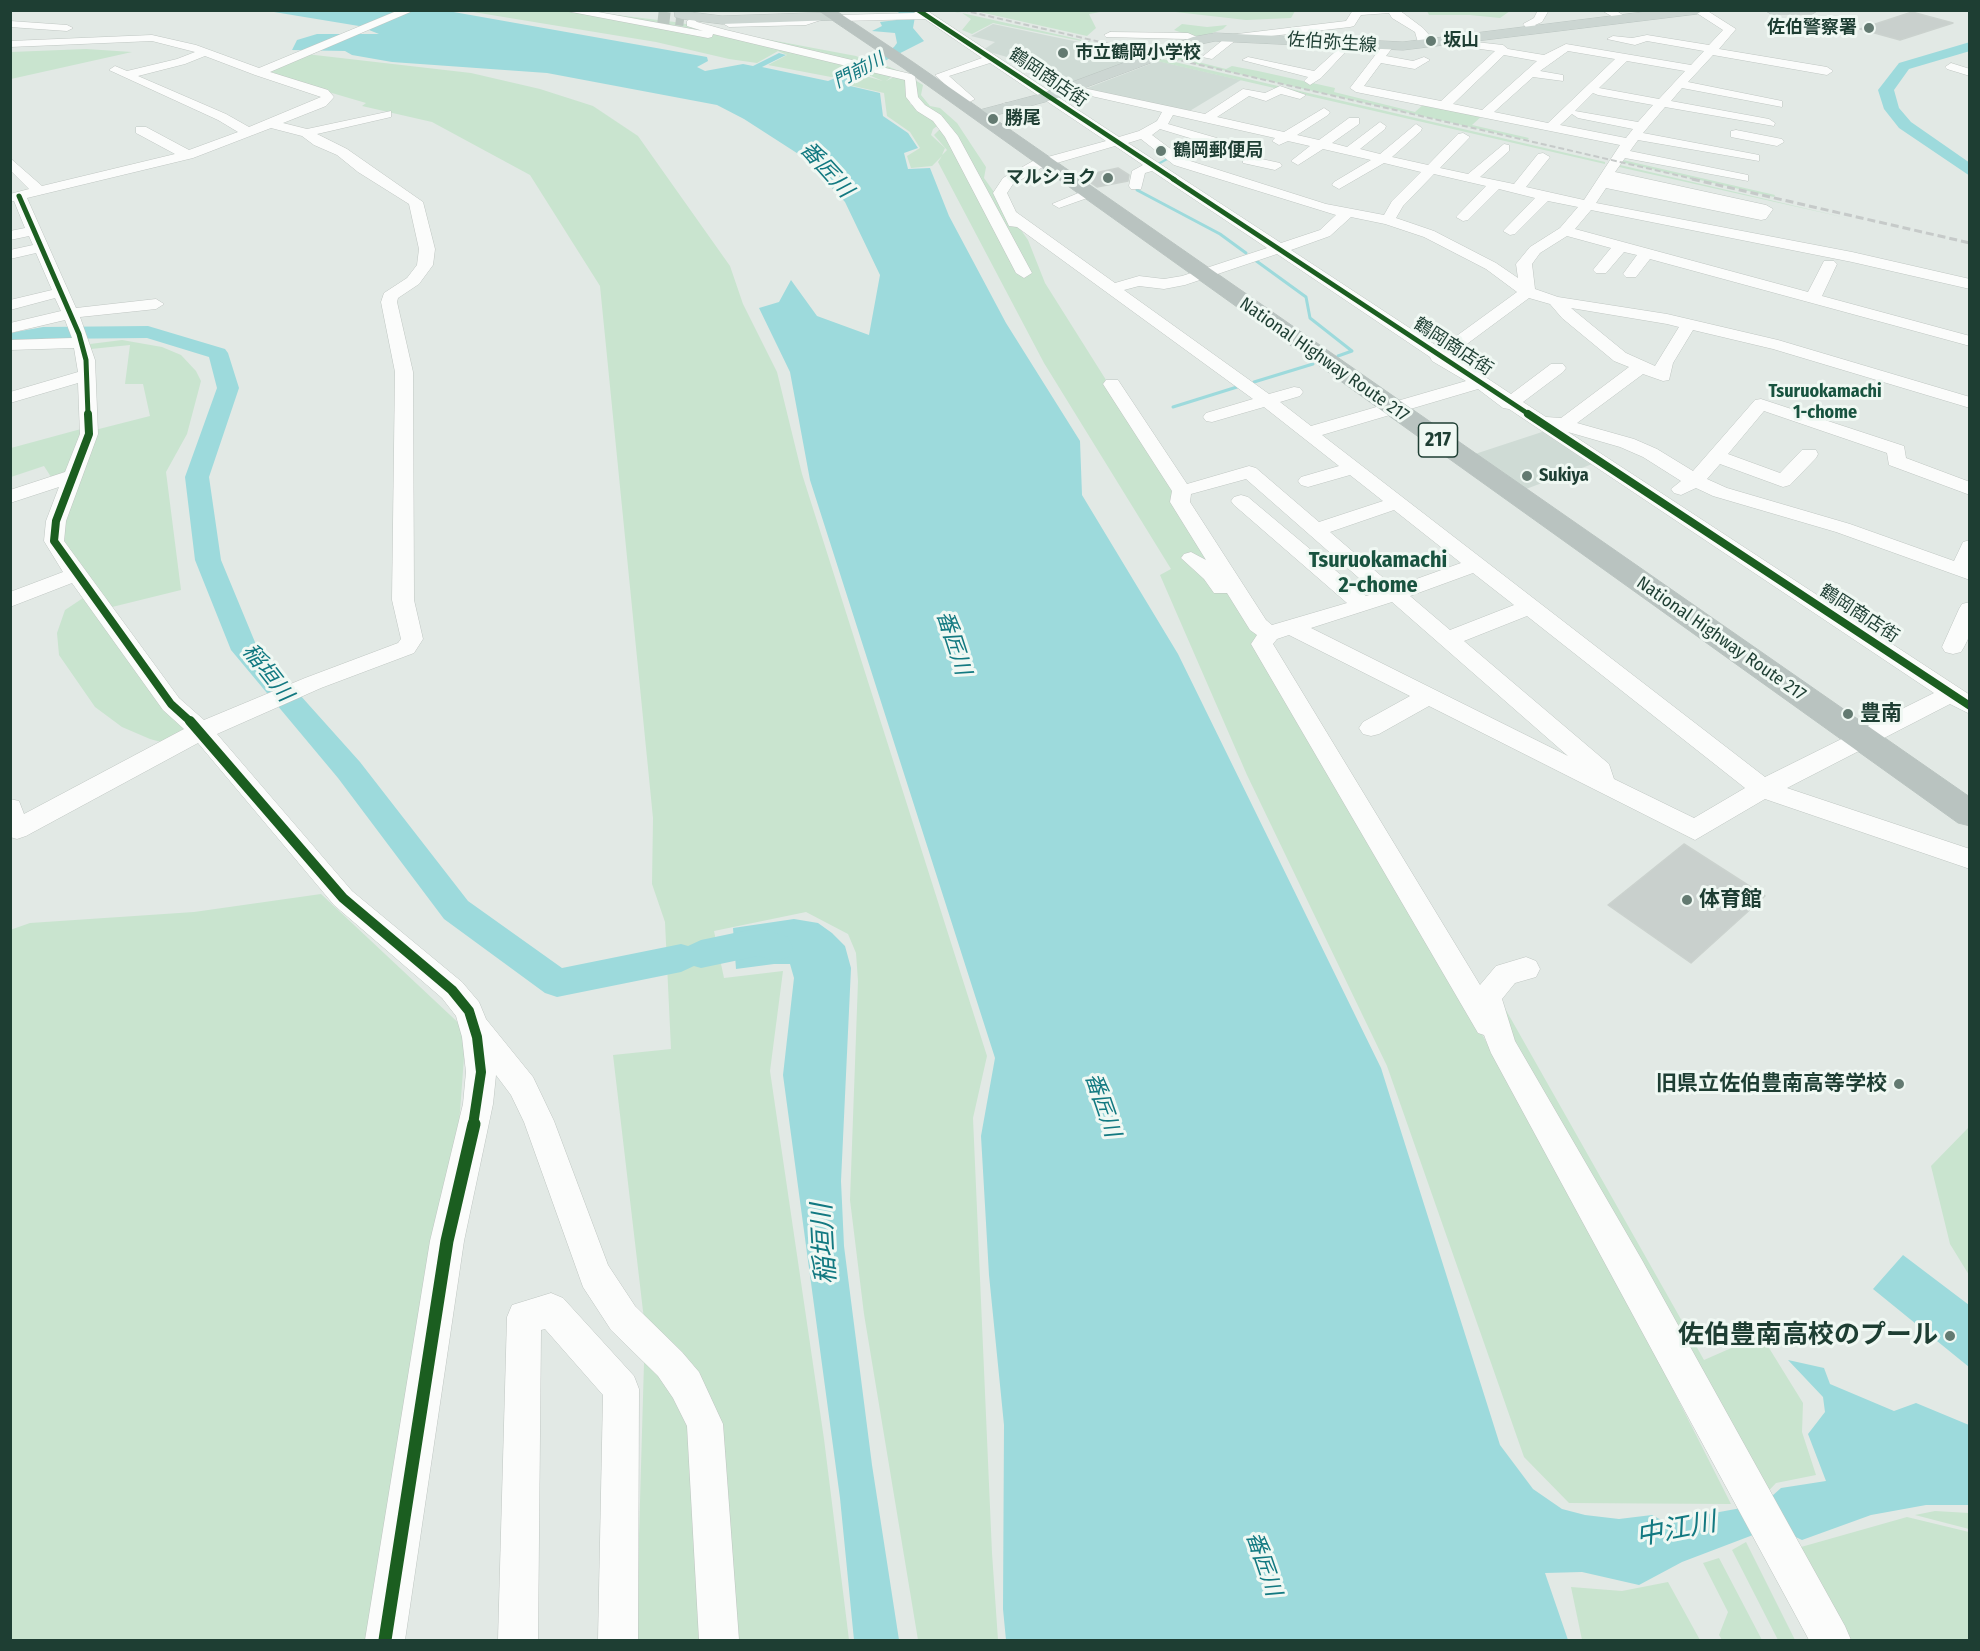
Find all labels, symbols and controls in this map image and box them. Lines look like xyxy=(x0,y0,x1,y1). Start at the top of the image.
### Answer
place label: 佐伯警察署 xyxy=(1767,17,1857,39)
marker: 佐伯警察署 xyxy=(1862,21,1876,35)
street label: 佐伯弥生線 xyxy=(1286,29,1378,57)
place label: 坂山 xyxy=(1443,30,1479,52)
marker: 坂山 xyxy=(1424,34,1438,48)
place label: 市立鶴岡小学校 xyxy=(1075,42,1201,64)
street label: 鶴岡商店街 xyxy=(1005,44,1091,112)
marker: 市立鶴岡小学校 xyxy=(1056,46,1070,60)
water label: 門前川 xyxy=(830,49,888,93)
place label: 勝尾 xyxy=(1005,108,1041,130)
marker: 勝尾 xyxy=(986,112,1000,126)
water label: 番匠川 xyxy=(794,137,858,203)
place label: 鶴岡郵便局 xyxy=(1173,140,1263,162)
marker: 鶴岡郵便局 xyxy=(1154,144,1168,158)
place label: マルショク xyxy=(1006,167,1096,189)
marker: マルショク xyxy=(1101,171,1115,185)
street label: National Highway Route 217 xyxy=(1235,293,1413,427)
street label: 鶴岡商店街 xyxy=(1409,313,1497,381)
district label: Tsuruokamachi 1-chome xyxy=(1768,381,1882,424)
road number: 217 xyxy=(1418,423,1458,457)
place label: Sukiya xyxy=(1539,465,1589,487)
marker: Sukiya xyxy=(1520,469,1534,483)
district label: Tsuruokamachi 2-chome xyxy=(1309,548,1447,600)
street label: National Highway Route 217 xyxy=(1632,572,1810,706)
street label: 鶴岡商店街 xyxy=(1815,580,1903,648)
water label: 番匠川 xyxy=(930,608,976,678)
water label: 稲垣川 xyxy=(236,639,298,707)
place label: 豊南 xyxy=(1860,701,1902,727)
marker: 豊南 xyxy=(1841,707,1855,721)
place label: 体育館 xyxy=(1699,887,1762,913)
marker: 体育館 xyxy=(1680,893,1694,907)
water label: 番匠川 xyxy=(1079,1070,1125,1140)
place label: 旧県立佐伯豊南高等学校 xyxy=(1656,1071,1887,1097)
marker: 旧県立佐伯豊南高等学校 xyxy=(1892,1077,1906,1091)
water label: 稲垣川 xyxy=(807,1203,843,1285)
place label: 佐伯豊南高校のプール xyxy=(1678,1320,1938,1352)
marker: 佐伯豊南高校のプール xyxy=(1943,1329,1957,1343)
water label: 中江川 xyxy=(1633,1506,1719,1554)
water label: 番匠川 xyxy=(1240,1529,1286,1599)

